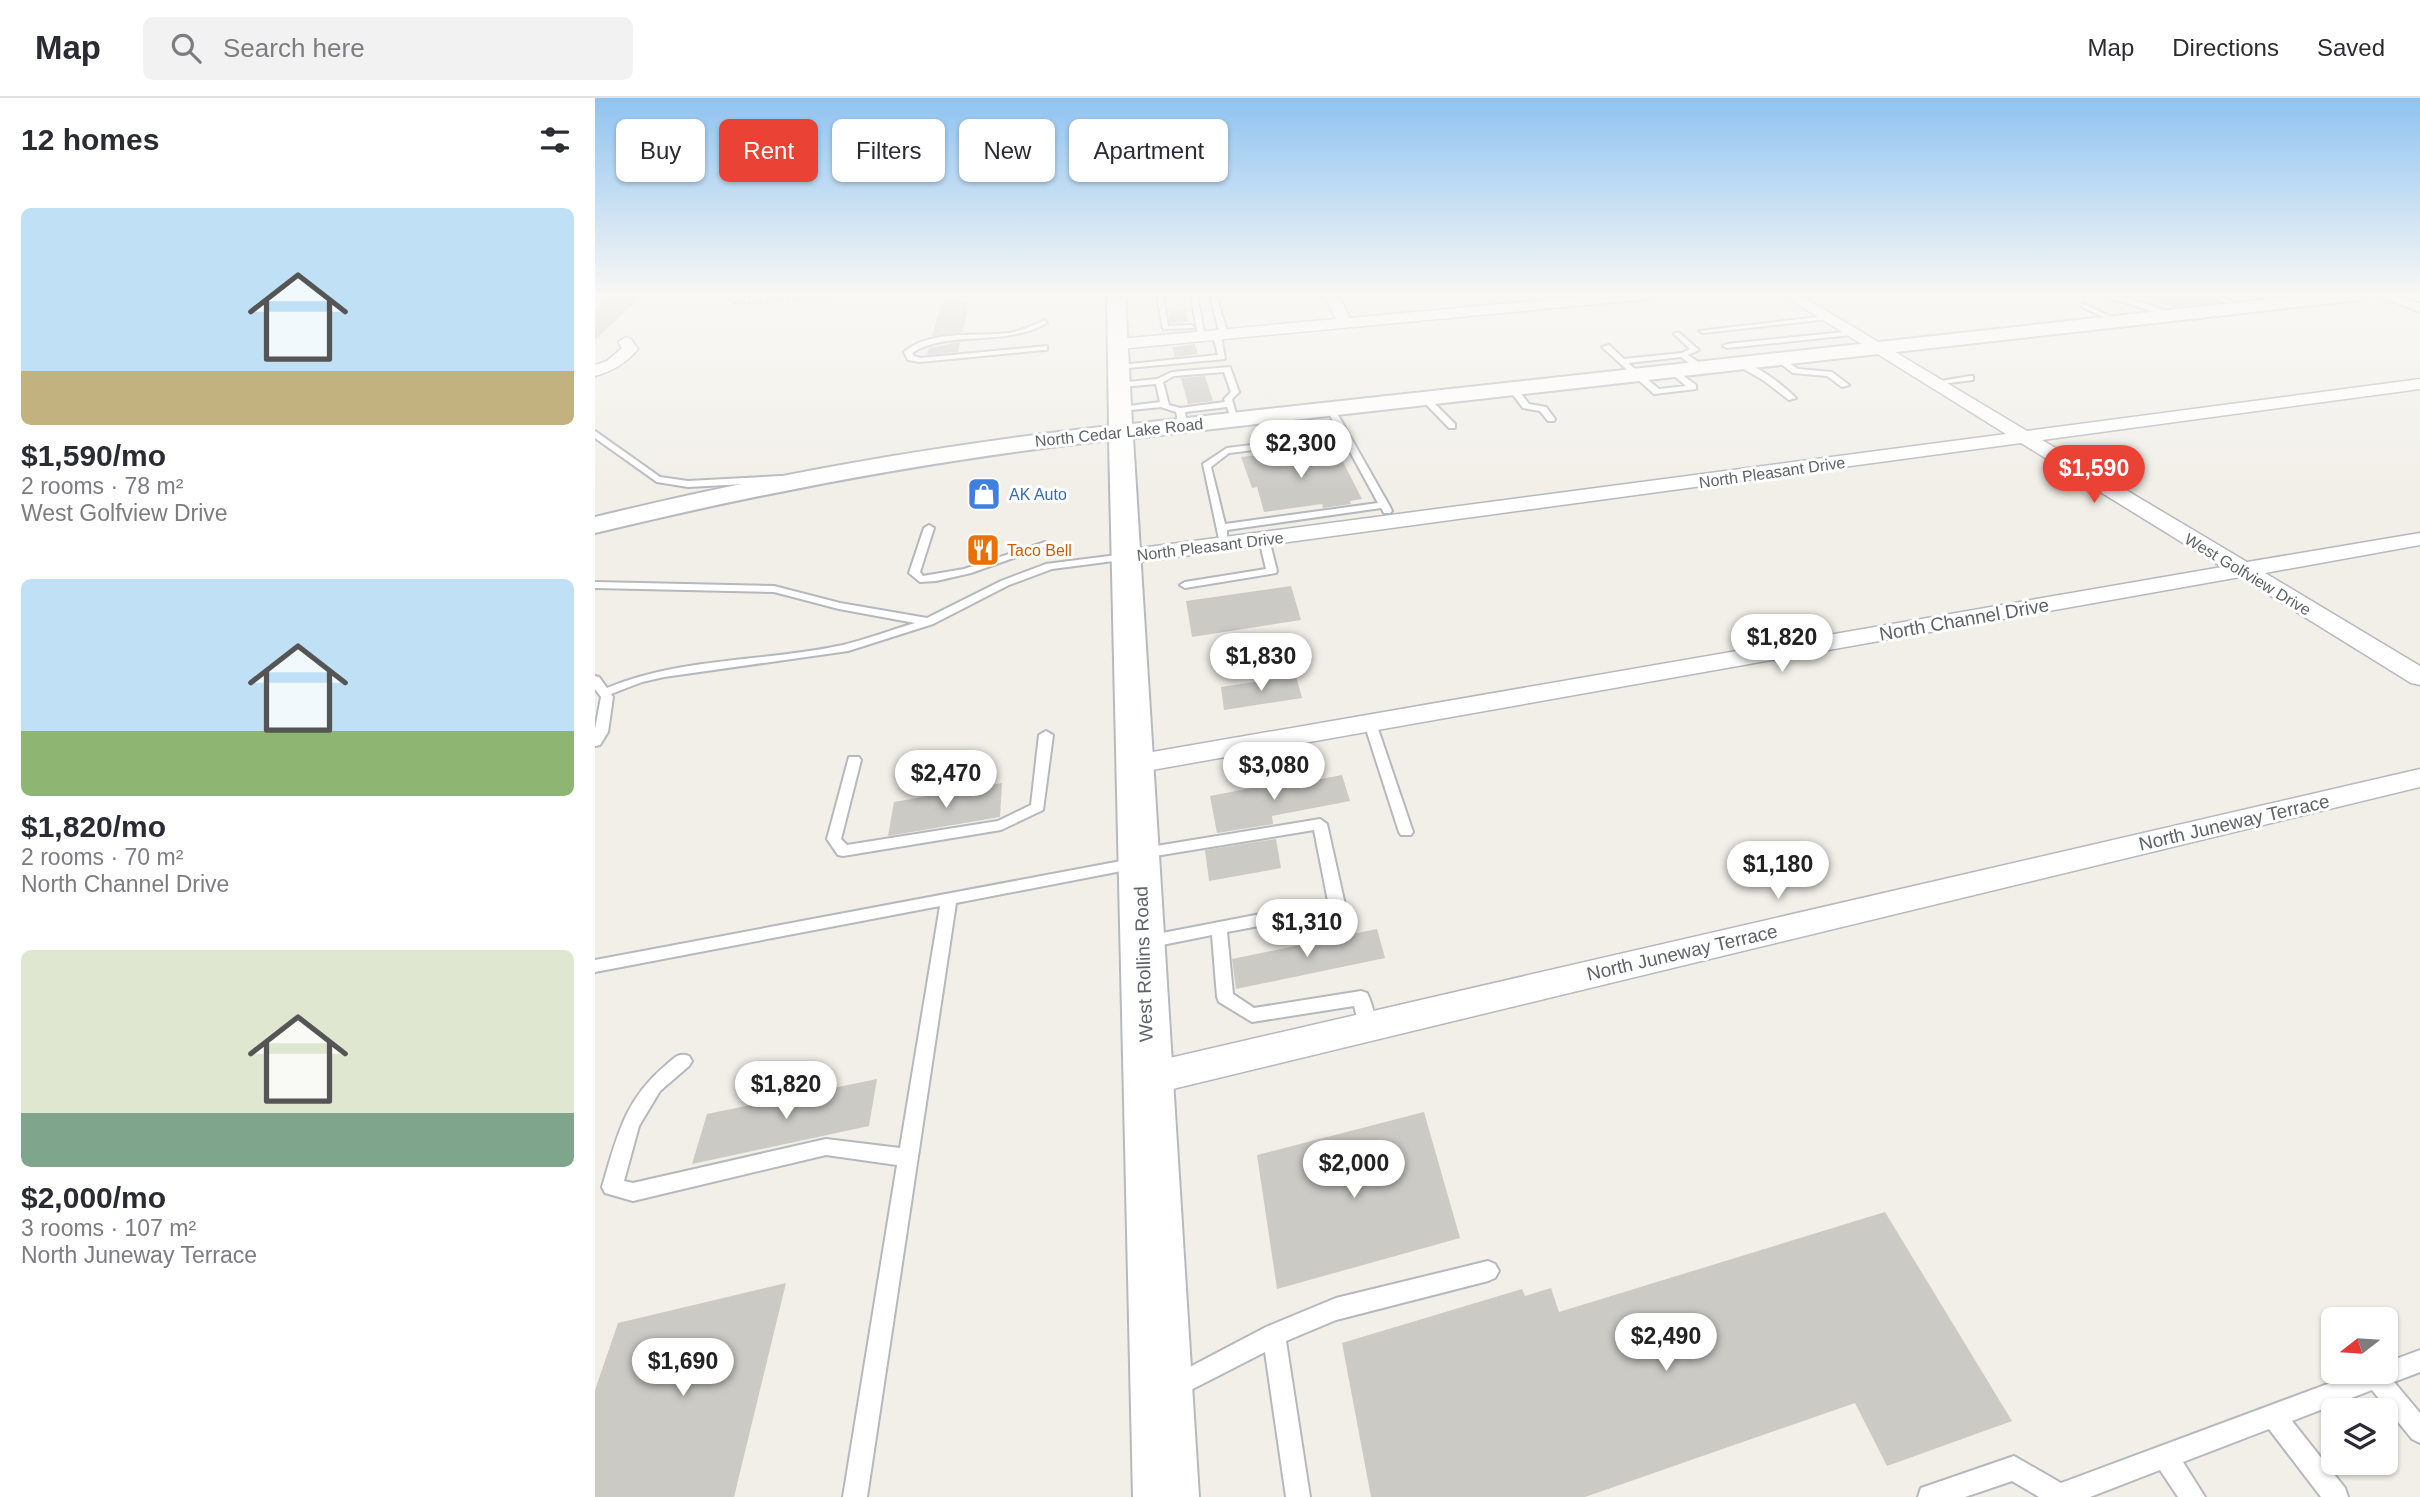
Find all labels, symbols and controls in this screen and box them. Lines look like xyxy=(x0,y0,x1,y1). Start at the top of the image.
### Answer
search box xyxy=(143,17,633,80)
text: Map xyxy=(35,29,101,66)
icon: search xyxy=(167,29,205,67)
text: Search here xyxy=(223,33,365,63)
text: Map xyxy=(2088,34,2134,61)
text: Directions xyxy=(2172,34,2279,61)
text: Saved xyxy=(2317,34,2385,61)
chip: Buy xyxy=(616,119,705,182)
chip: Rent xyxy=(719,119,818,182)
chip: Filters xyxy=(832,119,945,182)
chip: New xyxy=(959,119,1055,182)
chip: Apartment xyxy=(1069,119,1228,182)
icon: filters xyxy=(536,121,574,159)
text: 12 homes xyxy=(21,123,159,156)
icon: home xyxy=(235,254,361,380)
street label: North Cedar Lake Road xyxy=(1034,415,1204,450)
pin: $2,300 xyxy=(1244,420,1358,480)
text: $2,300 xyxy=(1266,430,1336,456)
text: $1,590/mo xyxy=(21,439,166,472)
pin: $1,590 xyxy=(2037,446,2151,505)
street label: North Pleasant Drive xyxy=(1698,454,1846,491)
text: $1,590 xyxy=(2059,455,2129,481)
text: 2 rooms · 78 m² xyxy=(21,473,183,499)
shop icon: AK Auto xyxy=(965,475,1003,513)
place label: AK Auto xyxy=(1009,486,1067,503)
text: West Golfview Drive xyxy=(21,500,228,526)
street label: North Pleasant Drive xyxy=(1136,529,1284,564)
street label: West Golfview Drive xyxy=(2182,530,2314,619)
restaurant icon: Taco Bell xyxy=(964,531,1002,569)
place label: Taco Bell xyxy=(1007,542,1072,559)
street label: North Channel Drive xyxy=(1878,594,2051,645)
pin: $1,820 xyxy=(1725,614,1839,674)
text: $1,820 xyxy=(1747,624,1817,650)
icon: home xyxy=(235,625,361,751)
pin: $1,830 xyxy=(1204,634,1318,693)
text: $1,830 xyxy=(1226,643,1296,669)
pin: $3,080 xyxy=(1217,742,1331,802)
pin: $2,470 xyxy=(889,750,1003,810)
text: $3,080 xyxy=(1239,752,1309,778)
text: $2,470 xyxy=(911,760,981,786)
street label: North Juneway Terrace xyxy=(2137,790,2331,855)
text: $1,820/mo xyxy=(21,810,166,843)
pin: $1,180 xyxy=(1721,842,1835,901)
text: 2 rooms · 70 m² xyxy=(21,844,183,870)
text: $1,180 xyxy=(1743,851,1813,877)
text: North Channel Drive xyxy=(21,871,229,897)
street label: West Rollins Road xyxy=(1130,886,1157,1042)
pin: $1,310 xyxy=(1250,900,1364,959)
text: $1,310 xyxy=(1272,909,1342,935)
street label: North Juneway Terrace xyxy=(1585,920,1779,985)
icon: home xyxy=(235,996,361,1122)
pin: $1,820 xyxy=(729,1062,843,1121)
text: $1,820 xyxy=(751,1071,821,1097)
pin: $2,000 xyxy=(1297,1140,1411,1200)
text: $2,000 xyxy=(1319,1150,1389,1176)
text: $2,000/mo xyxy=(21,1181,166,1214)
text: 3 rooms · 107 m² xyxy=(21,1215,196,1241)
text: North Juneway Terrace xyxy=(21,1242,257,1268)
north arrow xyxy=(2321,1307,2397,1384)
map controls xyxy=(2321,1307,2398,1475)
pin: $2,490 xyxy=(1609,1314,1723,1373)
text: $2,490 xyxy=(1631,1323,1701,1349)
pin: $1,690 xyxy=(626,1338,740,1398)
text: $1,690 xyxy=(648,1348,718,1374)
button: layers xyxy=(2321,1398,2398,1475)

